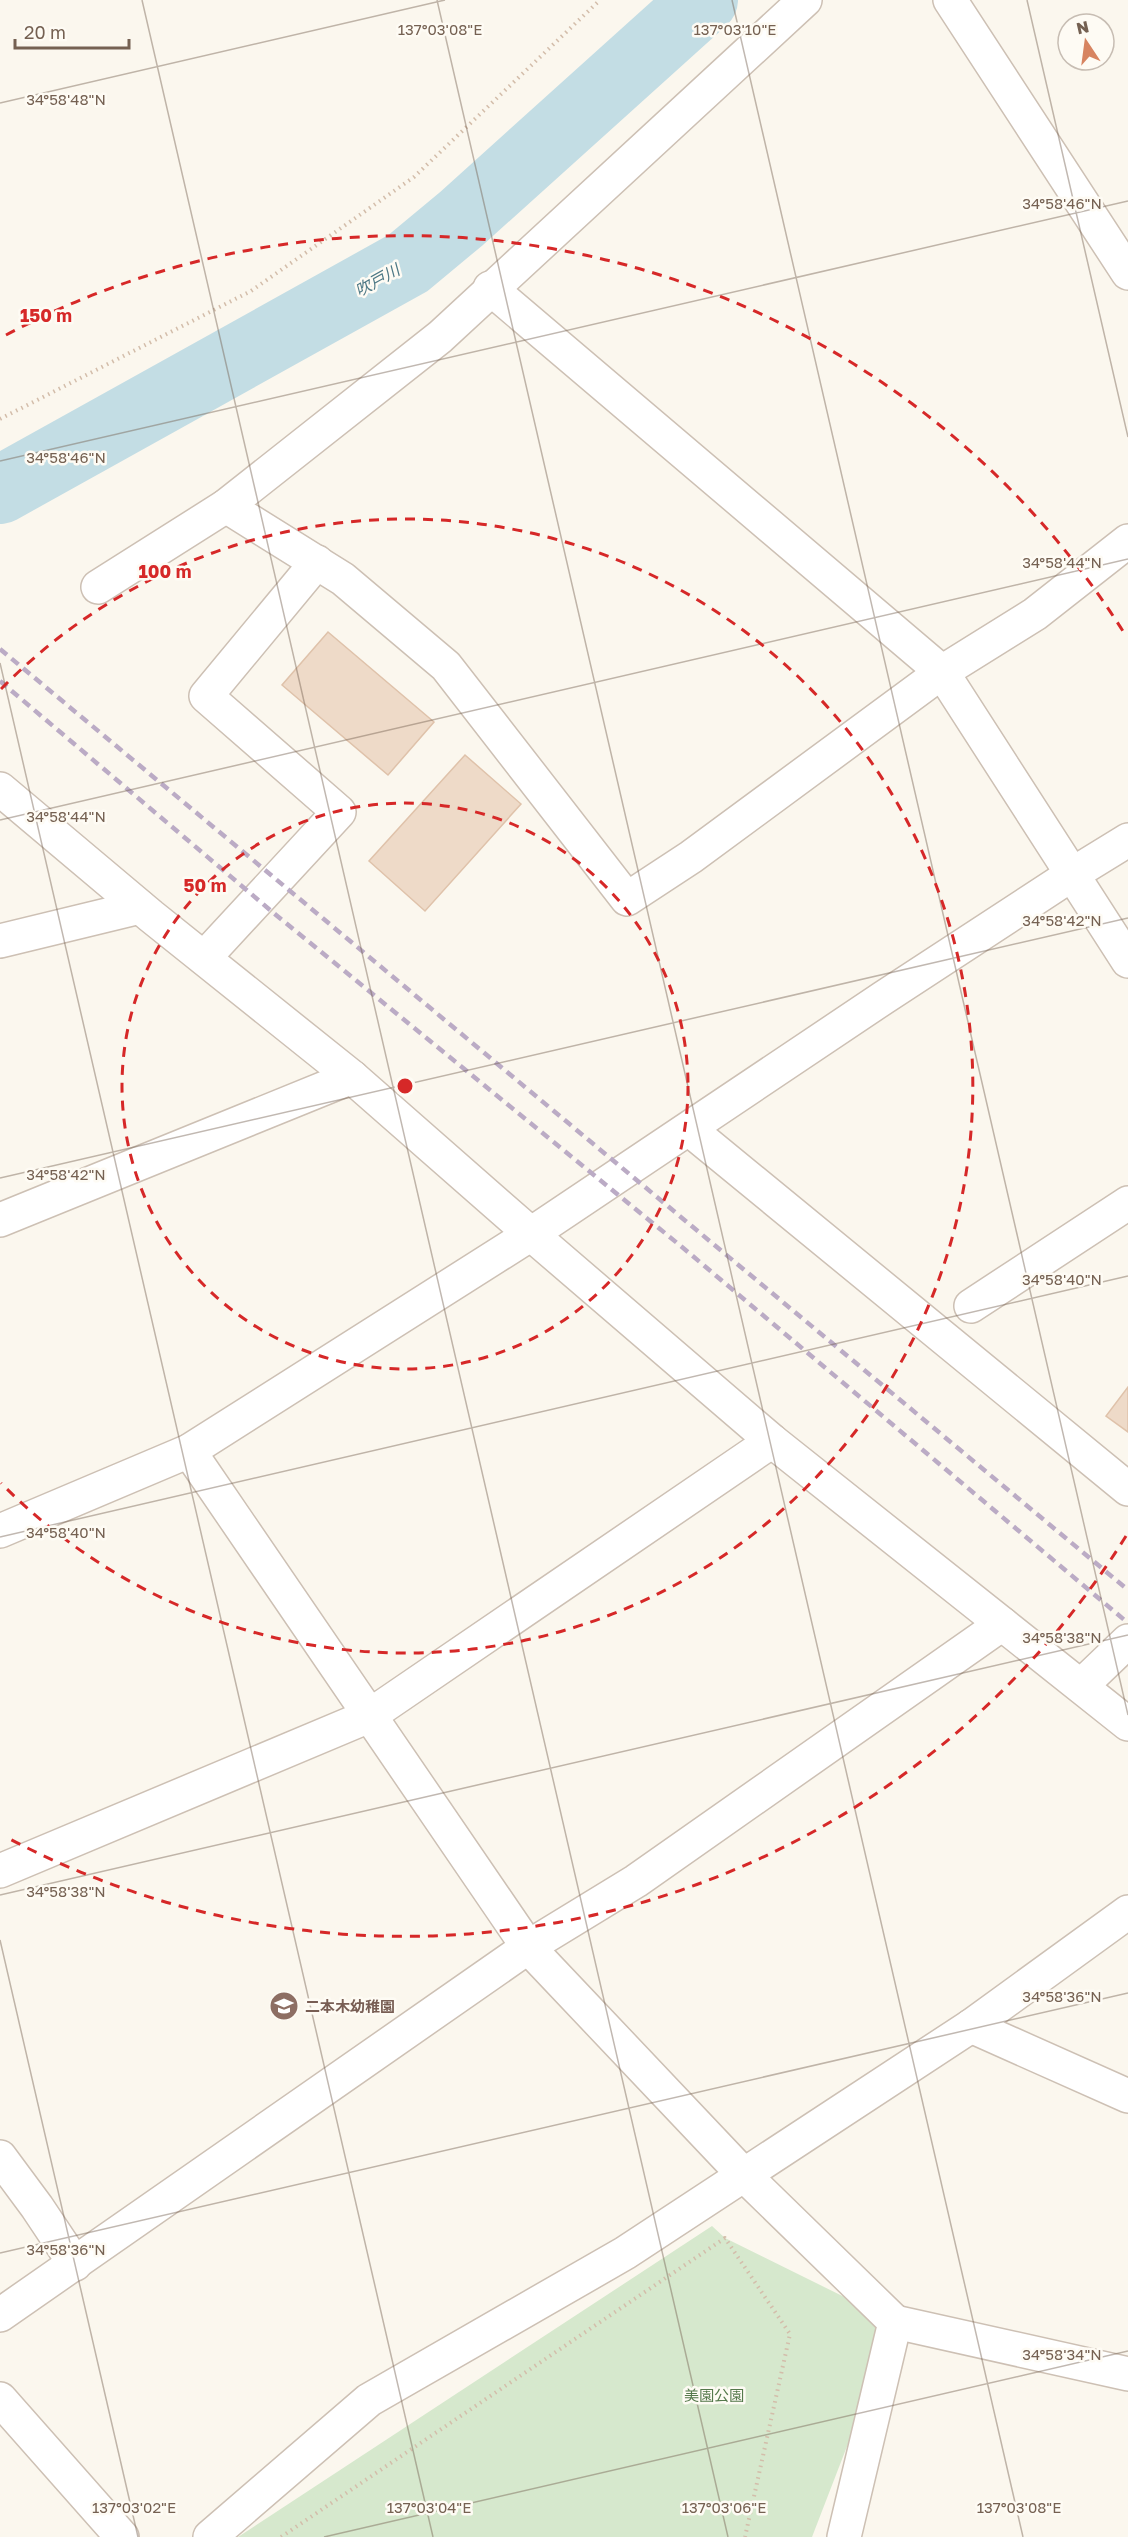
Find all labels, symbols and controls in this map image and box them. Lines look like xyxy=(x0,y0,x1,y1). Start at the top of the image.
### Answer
scale bar xyxy=(15,12,129,50)
north arrow xyxy=(1056,12,1116,72)
text: N xyxy=(1074,16,1091,38)
text: 137°03'08"E xyxy=(398,20,482,38)
text: 137°03'10"E xyxy=(694,20,776,38)
text: 20 m xyxy=(24,21,66,43)
text: 34°58'48"N xyxy=(26,90,106,108)
text: 34°58'46"N xyxy=(1022,194,1102,212)
water label: 吹戸川 xyxy=(351,259,405,300)
text: 150 m xyxy=(20,304,72,326)
text: 34°58'46"N xyxy=(26,448,106,466)
text: 34°58'44"N xyxy=(1022,553,1102,571)
text: 100 m xyxy=(139,560,191,582)
text: 34°58'44"N xyxy=(26,807,106,825)
text: 50 m xyxy=(184,874,226,896)
text: 34°58'42"N xyxy=(1022,911,1102,929)
centre of rings xyxy=(395,1076,415,1096)
text: 34°58'42"N xyxy=(26,1165,106,1183)
text: 34°58'40"N xyxy=(1022,1270,1102,1288)
text: 34°58'40"N xyxy=(26,1523,106,1541)
text: 34°58'38"N xyxy=(1022,1628,1102,1646)
text: 34°58'38"N xyxy=(26,1882,106,1900)
text: 34°58'36"N xyxy=(1022,1987,1102,2005)
school or university icon: 二本木幼稚園 xyxy=(268,1990,300,2022)
place label: 二本木幼稚園 xyxy=(305,1997,395,2015)
text: 34°58'36"N xyxy=(26,2240,106,2258)
text: 34°58'34"N xyxy=(1022,2345,1102,2363)
park label: 美園公園 xyxy=(684,2386,744,2404)
text: 137°03'02"E xyxy=(92,2498,176,2516)
text: 137°03'04"E xyxy=(387,2498,471,2516)
text: 137°03'06"E xyxy=(682,2498,766,2516)
text: 137°03'08"E xyxy=(977,2498,1061,2516)

